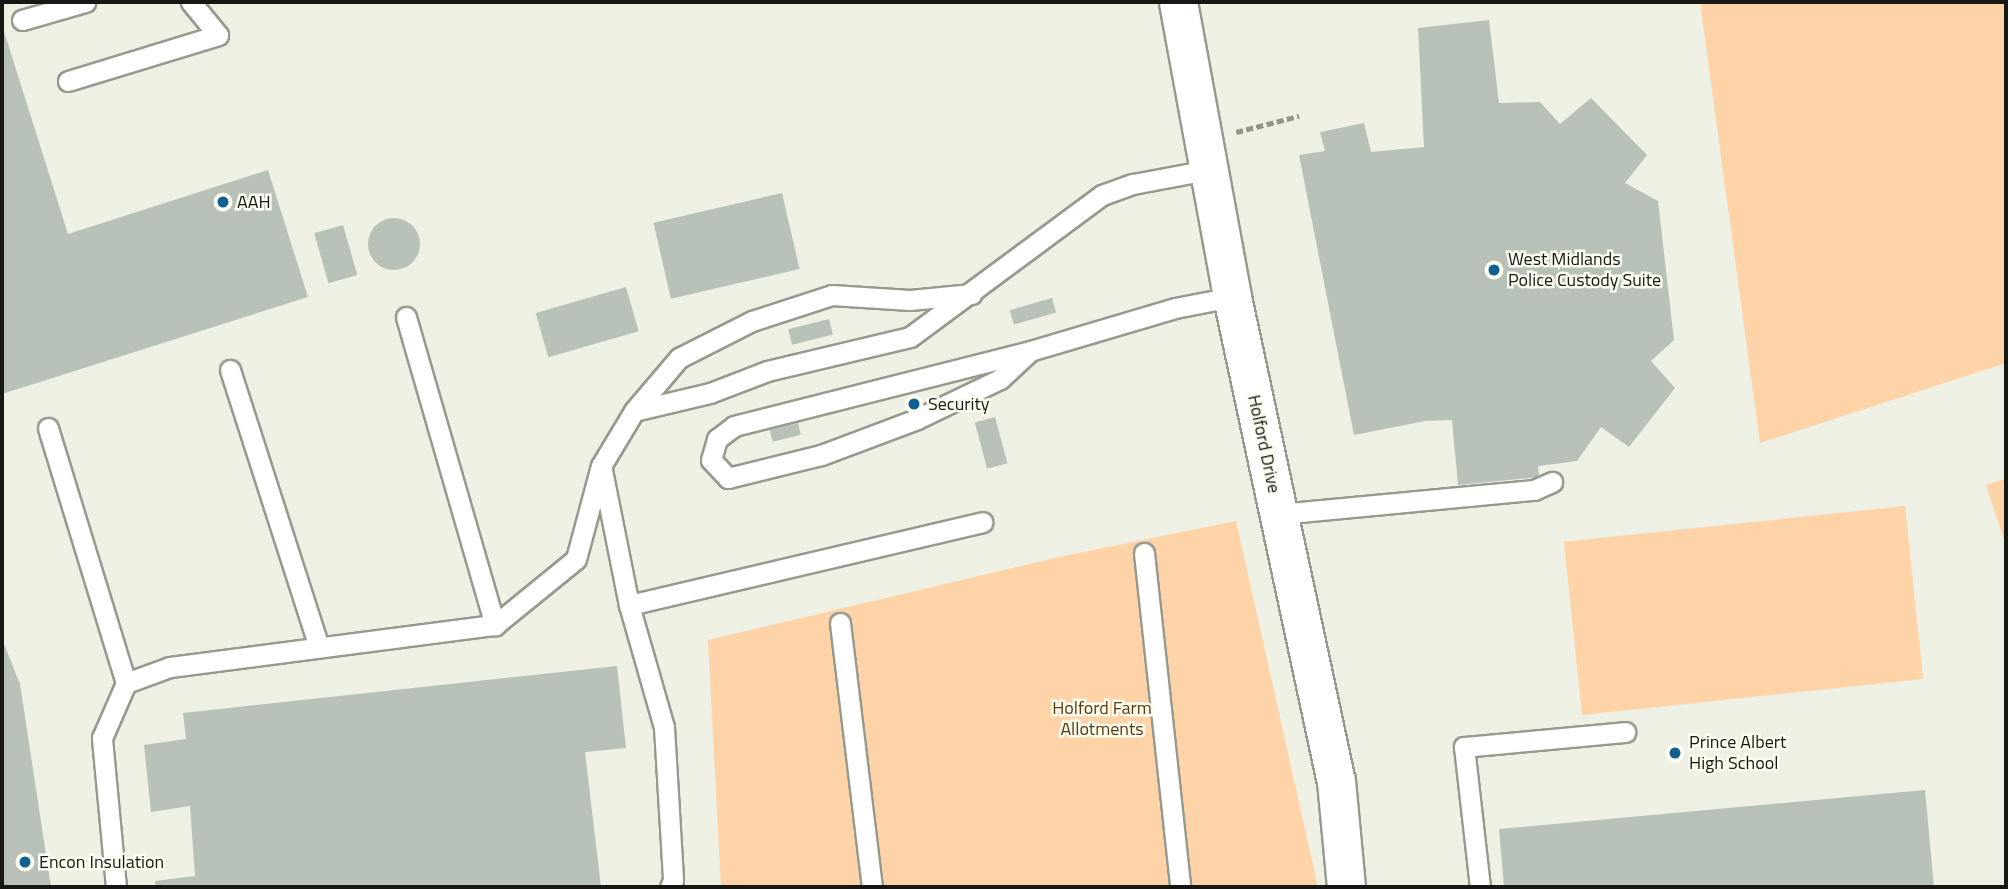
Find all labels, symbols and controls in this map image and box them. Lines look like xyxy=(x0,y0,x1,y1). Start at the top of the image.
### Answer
place label: AAH xyxy=(237,191,271,213)
marker: AAH xyxy=(215,194,231,210)
place label: West Midlands Police Custody Suite xyxy=(1508,249,1661,292)
marker: West Midlands Police Custody Suite xyxy=(1486,262,1502,278)
place label: Security xyxy=(928,393,989,415)
street label: Holford Drive xyxy=(1243,393,1285,495)
marker: Security xyxy=(906,396,922,412)
park label: Holford Farm Allotments xyxy=(1052,698,1152,740)
place label: Prince Albert High School xyxy=(1689,732,1786,774)
marker: Prince Albert High School xyxy=(1667,745,1683,761)
place label: Encon Insulation xyxy=(39,851,164,873)
marker: Encon Insulation xyxy=(17,854,33,870)

